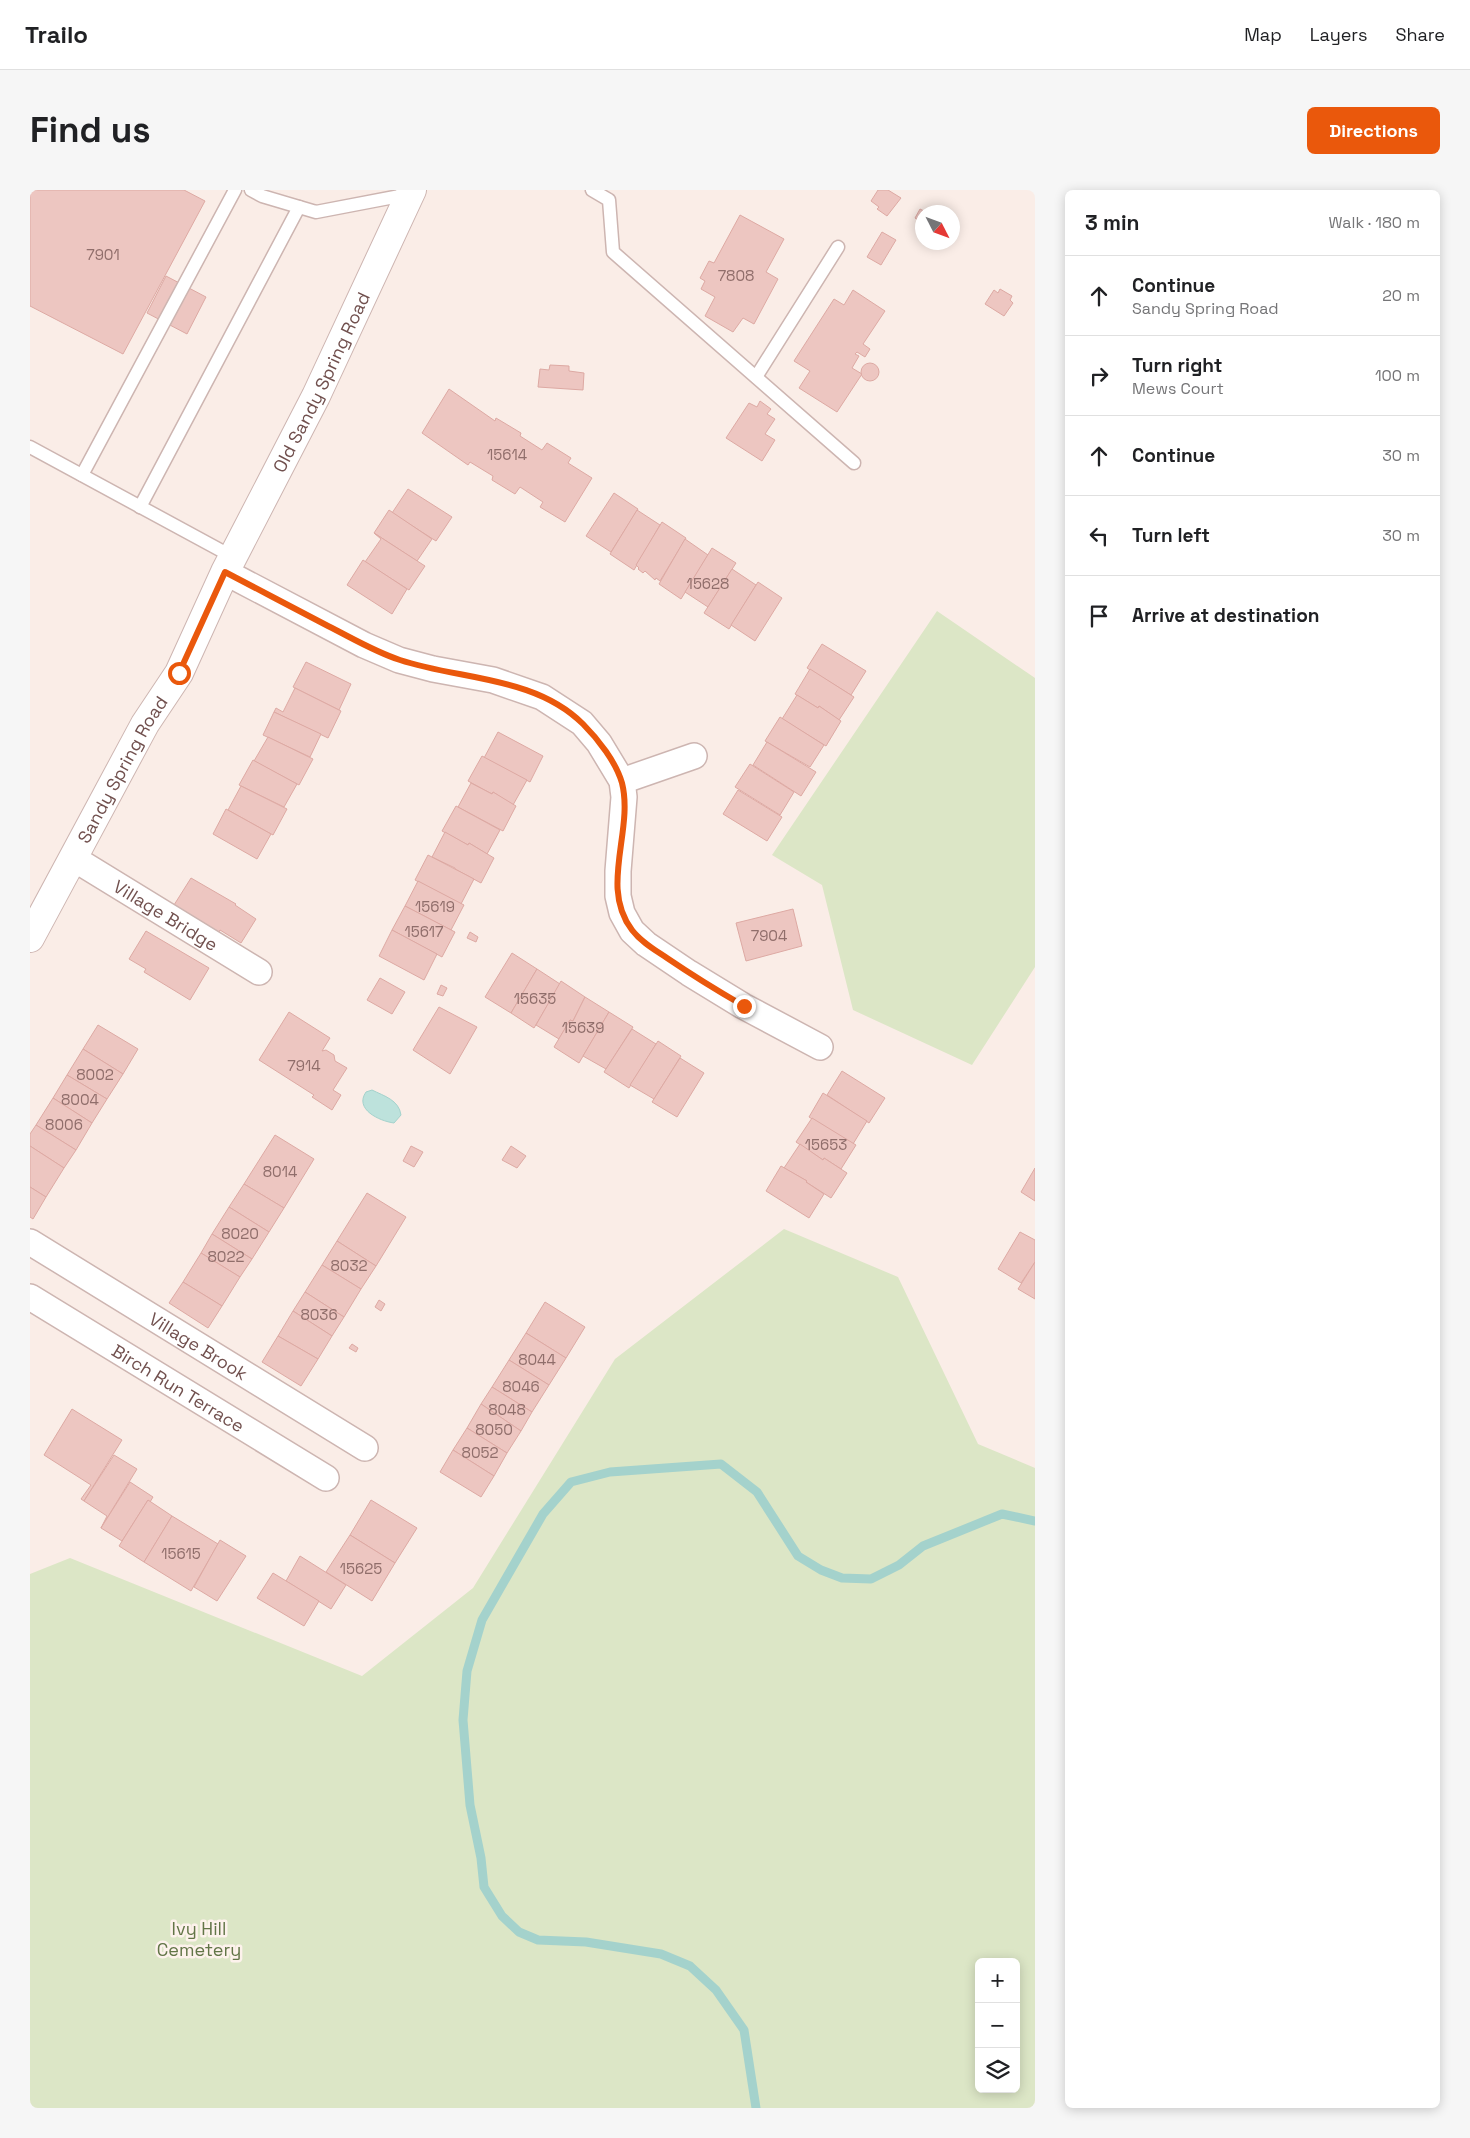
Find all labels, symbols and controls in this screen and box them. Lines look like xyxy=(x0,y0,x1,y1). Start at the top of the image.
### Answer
text: Trailo xyxy=(25,19,88,50)
text: Map xyxy=(1244,23,1282,46)
text: Layers xyxy=(1310,23,1367,46)
text: Share xyxy=(1395,23,1445,46)
button: Directions xyxy=(1307,107,1440,154)
text: Find us xyxy=(30,108,151,152)
north arrow xyxy=(915,205,960,250)
text: 3 min xyxy=(1085,209,1140,236)
text: Walk · 180 m xyxy=(1328,212,1420,233)
house number: 7901 xyxy=(86,245,120,264)
house number: 7808 xyxy=(718,266,754,285)
text: Continue xyxy=(1132,273,1215,298)
icon: ahead xyxy=(1085,282,1113,310)
text: 20 m xyxy=(1382,285,1420,306)
street label: Old Sandy Spring Road xyxy=(267,288,374,476)
text: Sandy Spring Road xyxy=(1132,298,1279,319)
text: Turn right xyxy=(1132,353,1222,378)
icon: right xyxy=(1085,362,1113,390)
text: 100 m xyxy=(1375,365,1420,386)
text: Mews Court xyxy=(1132,378,1224,399)
icon: ahead xyxy=(1085,442,1113,470)
text: Continue xyxy=(1132,443,1215,468)
house number: 15614 xyxy=(487,445,527,464)
text: 30 m xyxy=(1382,445,1420,466)
icon: left xyxy=(1085,522,1113,550)
text: Turn left xyxy=(1132,523,1210,548)
text: 30 m xyxy=(1382,525,1420,546)
house number: 15628 xyxy=(687,574,729,593)
icon: arrive xyxy=(1085,602,1113,630)
text: Arrive at destination xyxy=(1132,603,1320,628)
route start xyxy=(168,662,191,685)
street label: Sandy Spring Road xyxy=(72,691,172,847)
street label: Village Bridge xyxy=(109,874,222,956)
house number: 15619 xyxy=(415,897,455,916)
house number: 15617 xyxy=(404,922,444,941)
house number: 7904 xyxy=(751,926,787,945)
house number: 15635 xyxy=(514,989,556,1008)
route end xyxy=(733,995,756,1018)
house number: 15639 xyxy=(562,1018,604,1037)
house number: 7914 xyxy=(287,1056,321,1075)
house number: 8002 xyxy=(76,1065,114,1084)
house number: 8004 xyxy=(61,1090,99,1109)
house number: 8006 xyxy=(45,1115,83,1134)
house number: 15653 xyxy=(805,1135,847,1154)
house number: 8014 xyxy=(263,1162,297,1181)
house number: 8020 xyxy=(221,1224,259,1243)
house number: 8022 xyxy=(207,1247,245,1266)
house number: 8032 xyxy=(330,1256,368,1275)
house number: 8036 xyxy=(300,1305,338,1324)
street label: Village Brook xyxy=(145,1307,253,1385)
street label: Birch Run Terrace xyxy=(108,1339,249,1437)
house number: 8044 xyxy=(518,1350,556,1369)
house number: 8046 xyxy=(502,1377,540,1396)
house number: 8048 xyxy=(488,1400,526,1419)
house number: 8050 xyxy=(475,1420,513,1439)
house number: 8052 xyxy=(462,1443,498,1462)
house number: 15615 xyxy=(161,1544,201,1563)
house number: 15625 xyxy=(340,1559,382,1578)
park label: Ivy Hill Cemetery xyxy=(157,1917,241,1961)
map controls xyxy=(975,1958,1020,2093)
button: + xyxy=(975,1958,1020,2003)
button: − xyxy=(975,2003,1020,2048)
button: layers xyxy=(975,2048,1020,2093)

